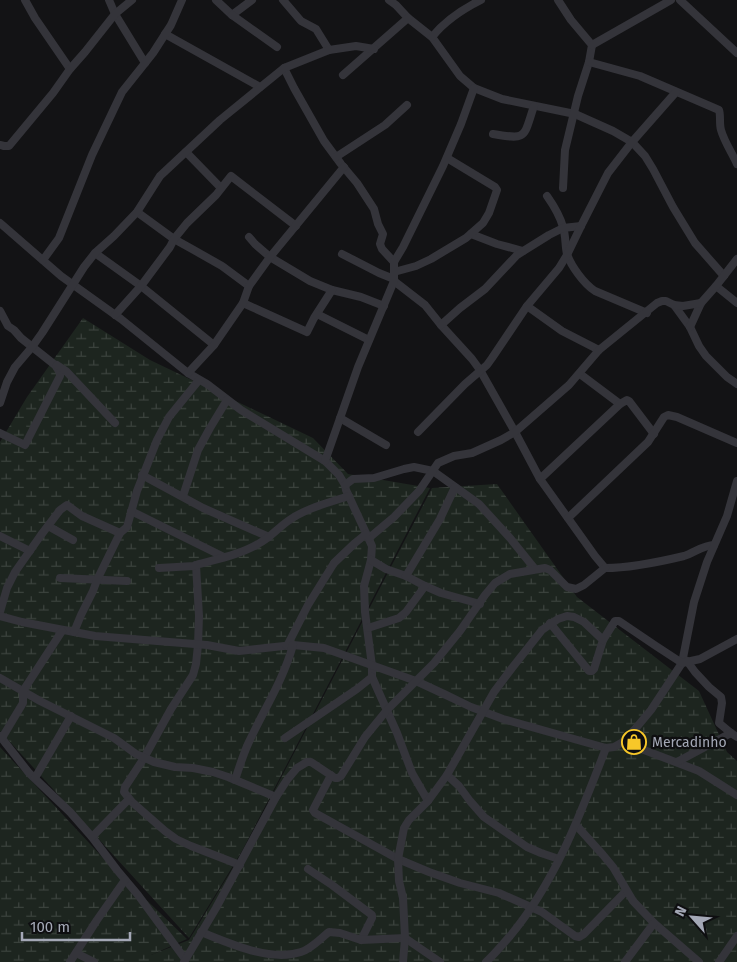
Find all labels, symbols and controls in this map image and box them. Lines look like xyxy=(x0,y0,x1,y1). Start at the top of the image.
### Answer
shop icon: Mercadinho xyxy=(621,729,647,755)
place label: Mercadinho xyxy=(652,734,727,751)
north arrow xyxy=(667,892,717,942)
text: N xyxy=(671,903,691,919)
scale bar xyxy=(22,910,130,942)
text: 100 m xyxy=(30,918,70,936)

